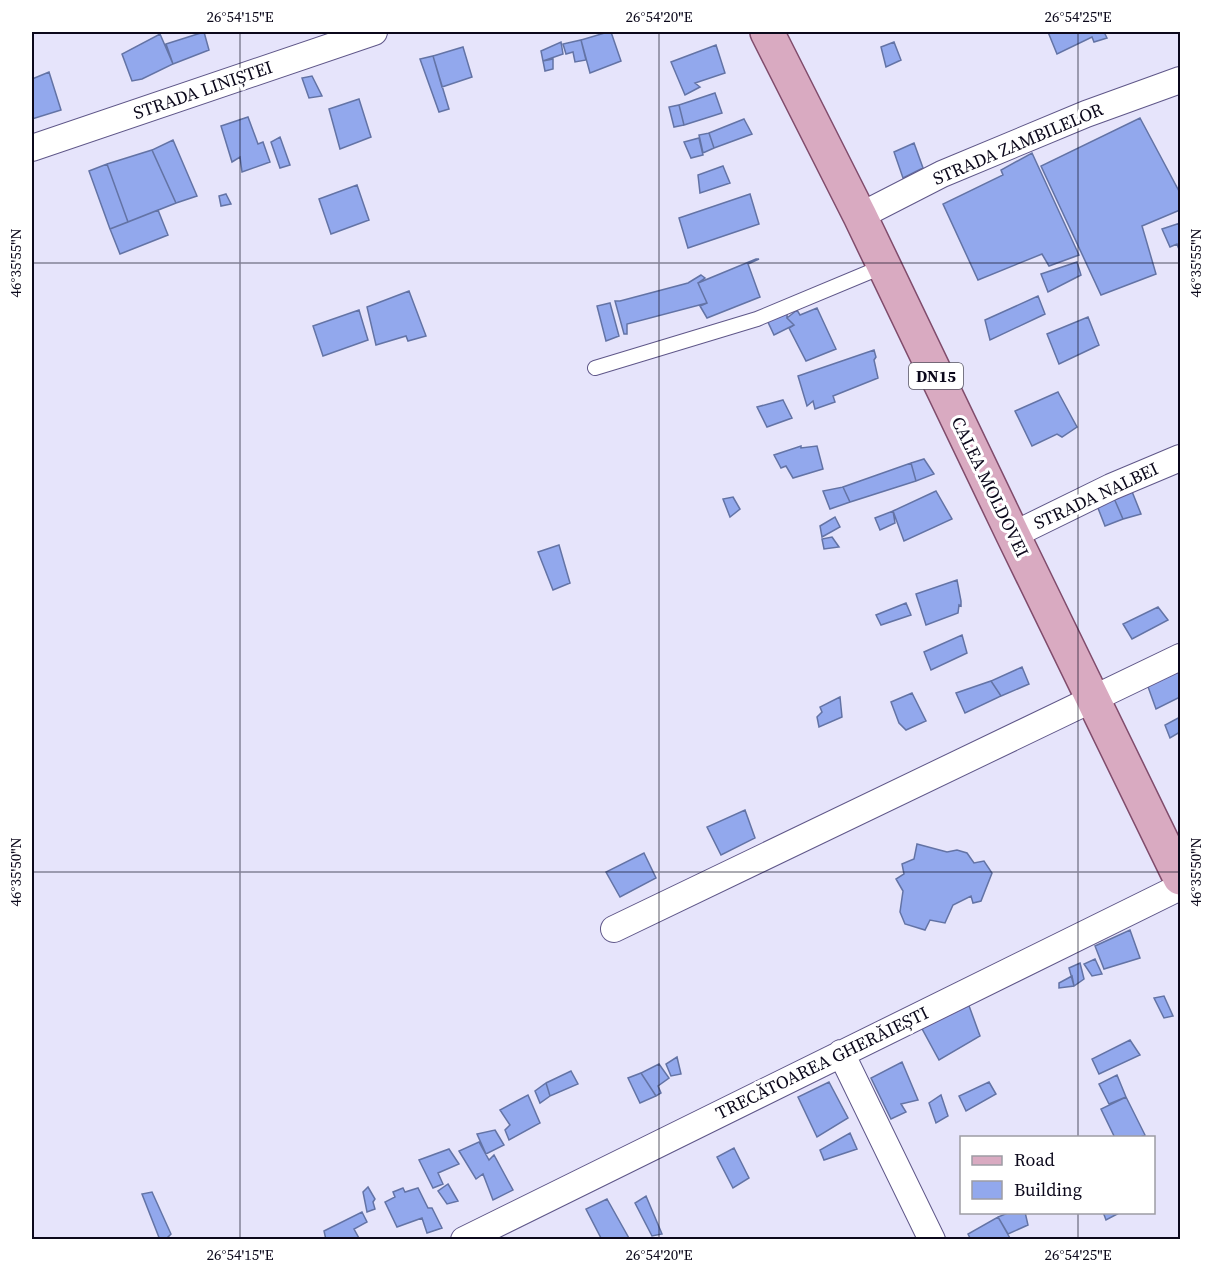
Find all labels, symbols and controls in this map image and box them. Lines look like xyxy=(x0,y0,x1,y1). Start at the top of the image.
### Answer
text: 26°54'15"E xyxy=(206,6,274,27)
text: 26°54'20"E xyxy=(625,6,693,27)
text: 26°54'25"E xyxy=(1044,6,1112,27)
street label: STRADA LINIȘTEI xyxy=(130,54,276,125)
street label: STRADA ZAMBILELOR xyxy=(929,96,1107,191)
text: 46°35'55"N xyxy=(5,228,26,298)
text: 46°35'55"N xyxy=(1185,228,1206,298)
road number: DN15 xyxy=(909,363,963,389)
street label: CALEA MOLDOVEI xyxy=(946,412,1035,561)
street label: STRADA NALBEI xyxy=(1030,456,1162,535)
text: 46°35'50"N xyxy=(5,837,26,907)
text: 46°35'50"N xyxy=(1185,837,1206,907)
street label: TRECĂTOAREA GHERĂIEȘTI xyxy=(711,1000,932,1125)
legend xyxy=(960,1136,1155,1214)
text: Road xyxy=(1014,1147,1055,1172)
text: Building xyxy=(1014,1177,1082,1202)
text: 26°54'15"E xyxy=(206,1244,274,1265)
text: 26°54'20"E xyxy=(625,1244,693,1265)
text: 26°54'25"E xyxy=(1044,1244,1112,1265)

